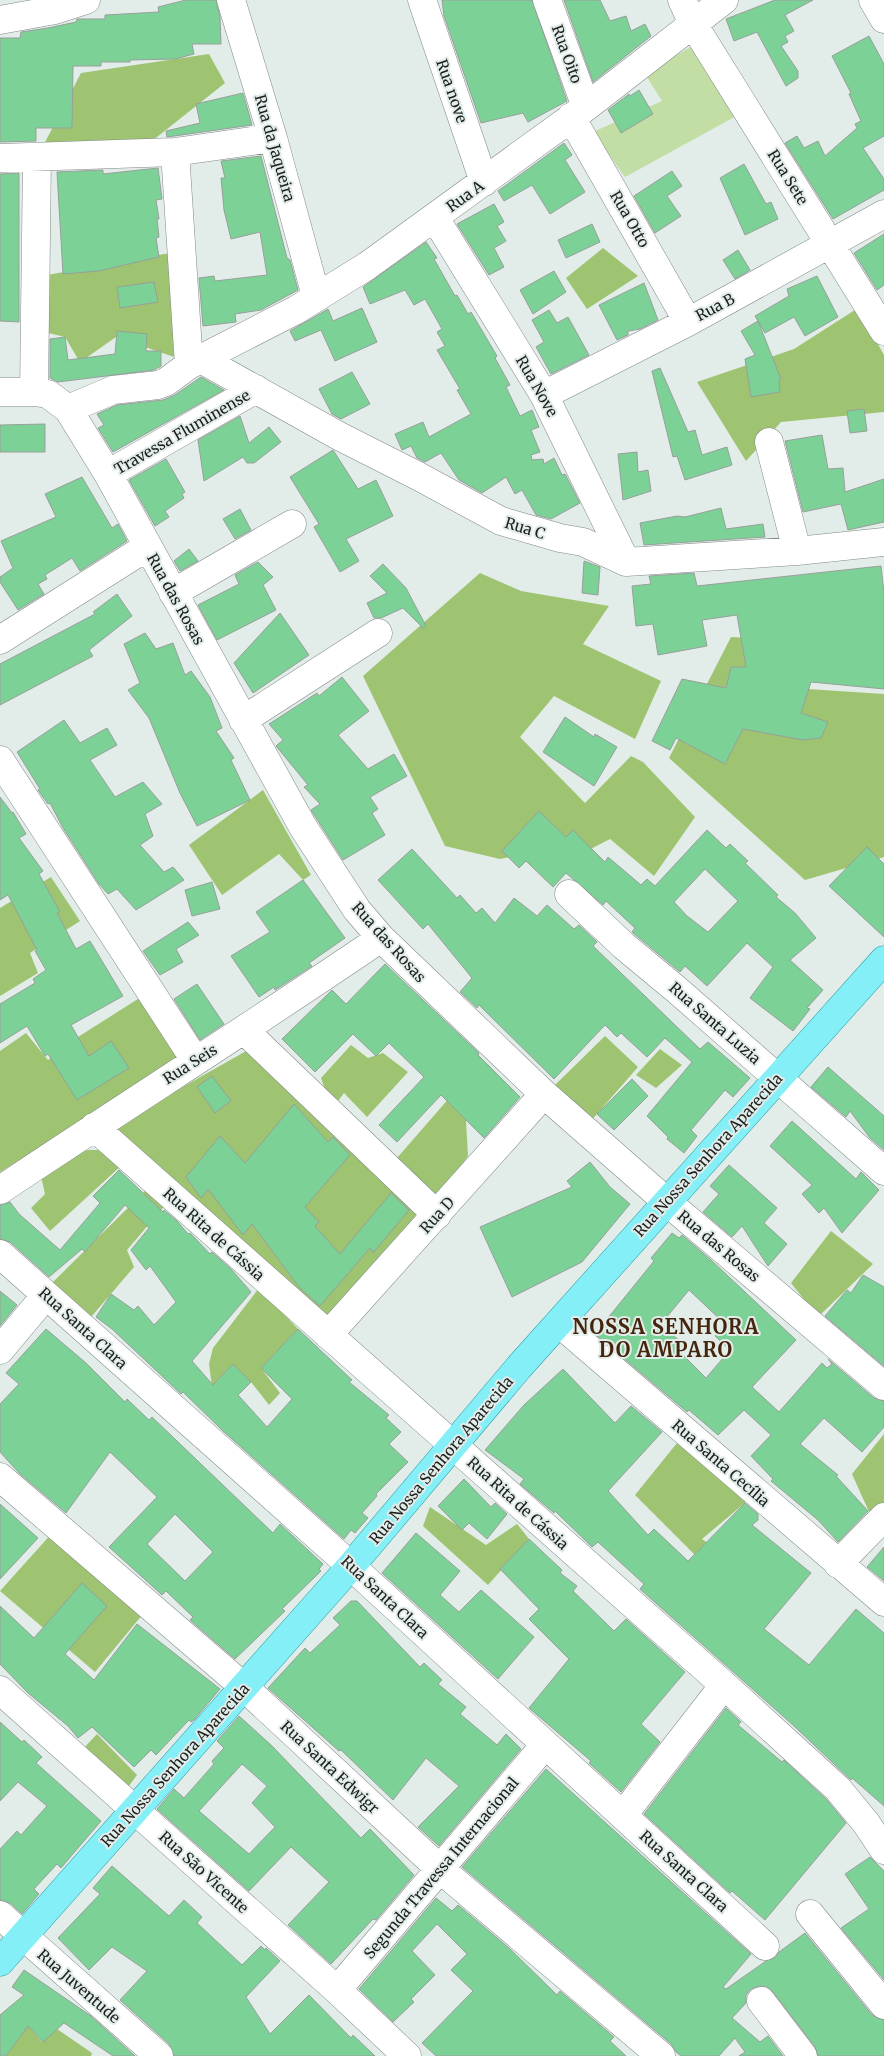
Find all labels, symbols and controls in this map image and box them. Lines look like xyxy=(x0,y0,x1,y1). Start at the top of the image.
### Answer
street label: Rua Oito xyxy=(548,22,586,86)
street label: Rua nove xyxy=(432,57,472,126)
street label: Rua da Jaqueira xyxy=(251,92,299,204)
street label: Rua Sete xyxy=(764,146,812,208)
street label: Rua A xyxy=(443,176,488,216)
street label: Rua Otto xyxy=(606,187,654,251)
street label: Rua B xyxy=(692,289,738,325)
street label: Rua Nove xyxy=(512,352,562,420)
street label: Travessa Fluminense xyxy=(111,385,253,479)
street label: Rua C xyxy=(503,513,548,543)
street label: Rua das Rosas xyxy=(143,550,209,648)
street label: Rua das Rosas xyxy=(348,898,430,986)
street label: Rua Santa Luzia xyxy=(665,978,765,1068)
street label: Rua Seis xyxy=(159,1040,221,1088)
street label: Rua Nossa Senhora Aparecida xyxy=(630,1069,786,1241)
street label: Rua Rita de Cássia xyxy=(159,1183,269,1285)
street label: Rua D xyxy=(416,1193,458,1237)
street label: Rua das Rosas xyxy=(674,1206,764,1286)
street label: Rua Santa Clara xyxy=(35,1283,131,1373)
district label: NOSSA SENHORA DO AMPARO xyxy=(573,1314,759,1362)
street label: Rua Nossa Senhora Aparecida xyxy=(365,1372,517,1548)
street label: Rua Santa Cecília xyxy=(668,1415,774,1511)
street label: Rua Rita de Cássia xyxy=(463,1452,573,1554)
street label: Rua Santa Clara xyxy=(337,1552,433,1642)
street label: Rua Nossa Senhora Aparecida xyxy=(97,1679,253,1851)
street label: Rua Santa Edwigr xyxy=(277,1716,383,1818)
street label: Segunda Travessa Internacional xyxy=(359,1773,523,1963)
street label: Rua Santa Clara xyxy=(636,1826,732,1916)
street label: Rua São Vicente xyxy=(155,1827,253,1917)
street label: Rua Juventude xyxy=(34,1945,124,2027)

